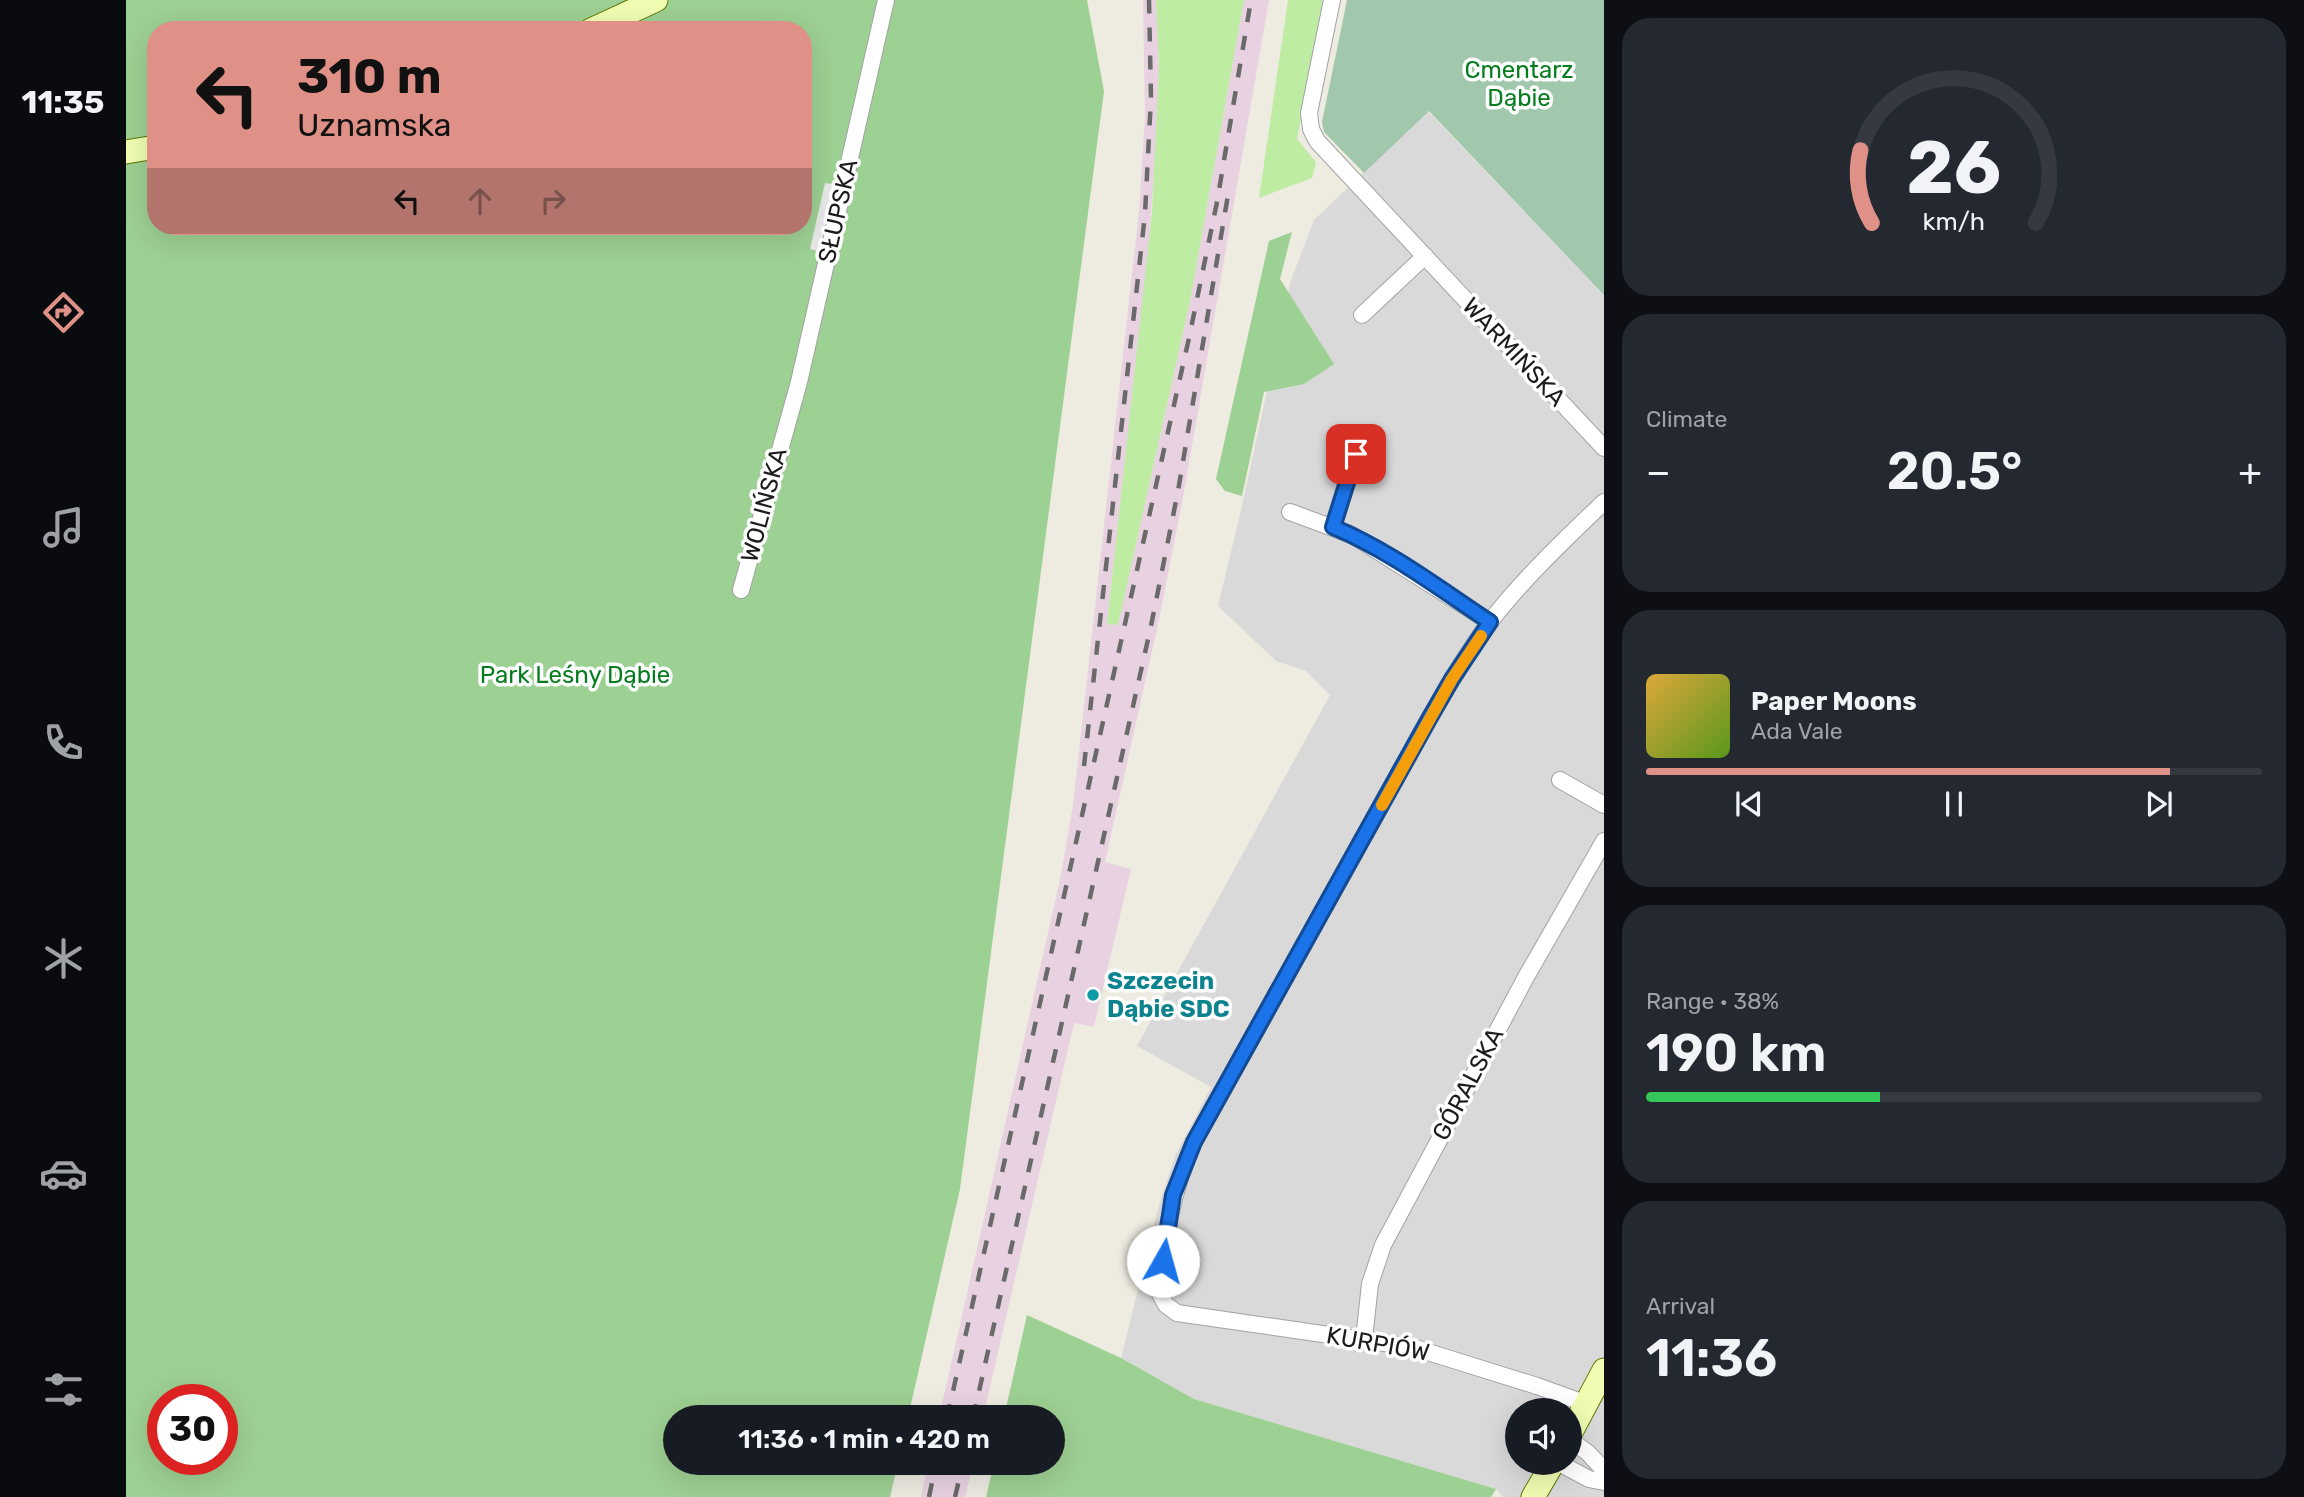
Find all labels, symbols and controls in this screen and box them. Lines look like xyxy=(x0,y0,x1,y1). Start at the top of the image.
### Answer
text: 310 m xyxy=(297,47,442,105)
icon: left xyxy=(182,49,273,140)
park label: Cmentarz Dąbie xyxy=(1464,56,1574,112)
text: 11:35 xyxy=(22,83,104,121)
text: Uznamska xyxy=(297,106,451,144)
text: 26 xyxy=(1907,125,2001,211)
street label: SŁUPSKA xyxy=(812,156,864,266)
icon: left xyxy=(388,182,426,220)
icon: ahead xyxy=(461,182,499,220)
icon: right xyxy=(534,182,572,220)
text: km/h xyxy=(1923,207,1985,236)
icon: directions xyxy=(39,288,88,337)
street label: WARMIŃSKA xyxy=(1457,292,1571,412)
text: Climate xyxy=(1646,405,1727,433)
pin xyxy=(1326,424,1386,484)
icon: arrive xyxy=(1337,435,1375,473)
text: 20.5° xyxy=(1887,440,2022,502)
street label: WOLIŃSKA xyxy=(735,445,793,565)
text: − xyxy=(1646,449,1671,495)
text: + xyxy=(2238,449,2262,495)
icon: music xyxy=(39,503,88,552)
park label: Park Leśny Dąbie xyxy=(480,661,670,689)
text: Paper Moons xyxy=(1751,686,1917,717)
text: Ada Vale xyxy=(1751,717,1843,745)
icon: phone xyxy=(39,718,88,767)
icon: previous xyxy=(1730,785,1768,823)
icon: pause xyxy=(1935,785,1973,823)
icon: next xyxy=(2140,785,2178,823)
icon: climate xyxy=(39,934,88,983)
place label: Szczecin Dąbie SDC xyxy=(1107,967,1230,1023)
marker: Szczecin Dąbie SDC xyxy=(1085,987,1101,1003)
text: Range · 38% xyxy=(1646,987,1779,1015)
text: 190 km xyxy=(1646,1022,1827,1084)
street label: GÓRALSKA xyxy=(1427,1023,1509,1145)
icon: car xyxy=(39,1149,88,1198)
position arrow xyxy=(1126,1224,1200,1298)
text: Arrival xyxy=(1646,1292,1715,1320)
street label: KURPIÓW xyxy=(1324,1321,1432,1367)
text: 11:36 xyxy=(1646,1327,1777,1389)
icon: filters xyxy=(39,1365,88,1414)
speed limit sign: 30 xyxy=(147,1384,238,1475)
map controls xyxy=(1505,1398,1582,1475)
button: sound xyxy=(1505,1398,1582,1475)
text: 11:36 · 1 min · 420 m xyxy=(738,1424,990,1455)

